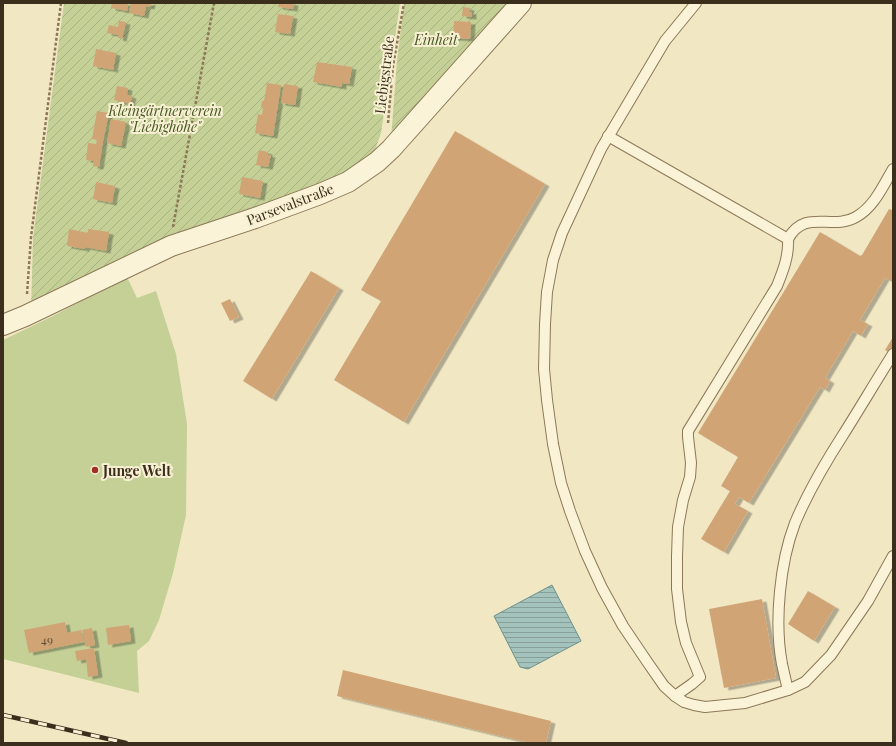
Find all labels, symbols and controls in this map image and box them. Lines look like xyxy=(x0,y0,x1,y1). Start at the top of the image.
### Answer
park label: Einheit xyxy=(413,30,459,49)
street label: Liebigstraße xyxy=(370,35,398,115)
park label: Kleingärtnerverein "Liebighöhe" xyxy=(107,101,222,136)
street label: Parsevalstraße xyxy=(244,179,336,229)
place label: Junge Welt xyxy=(102,461,171,480)
marker: Junge Welt xyxy=(90,465,100,475)
house number: 49 xyxy=(41,631,53,647)

